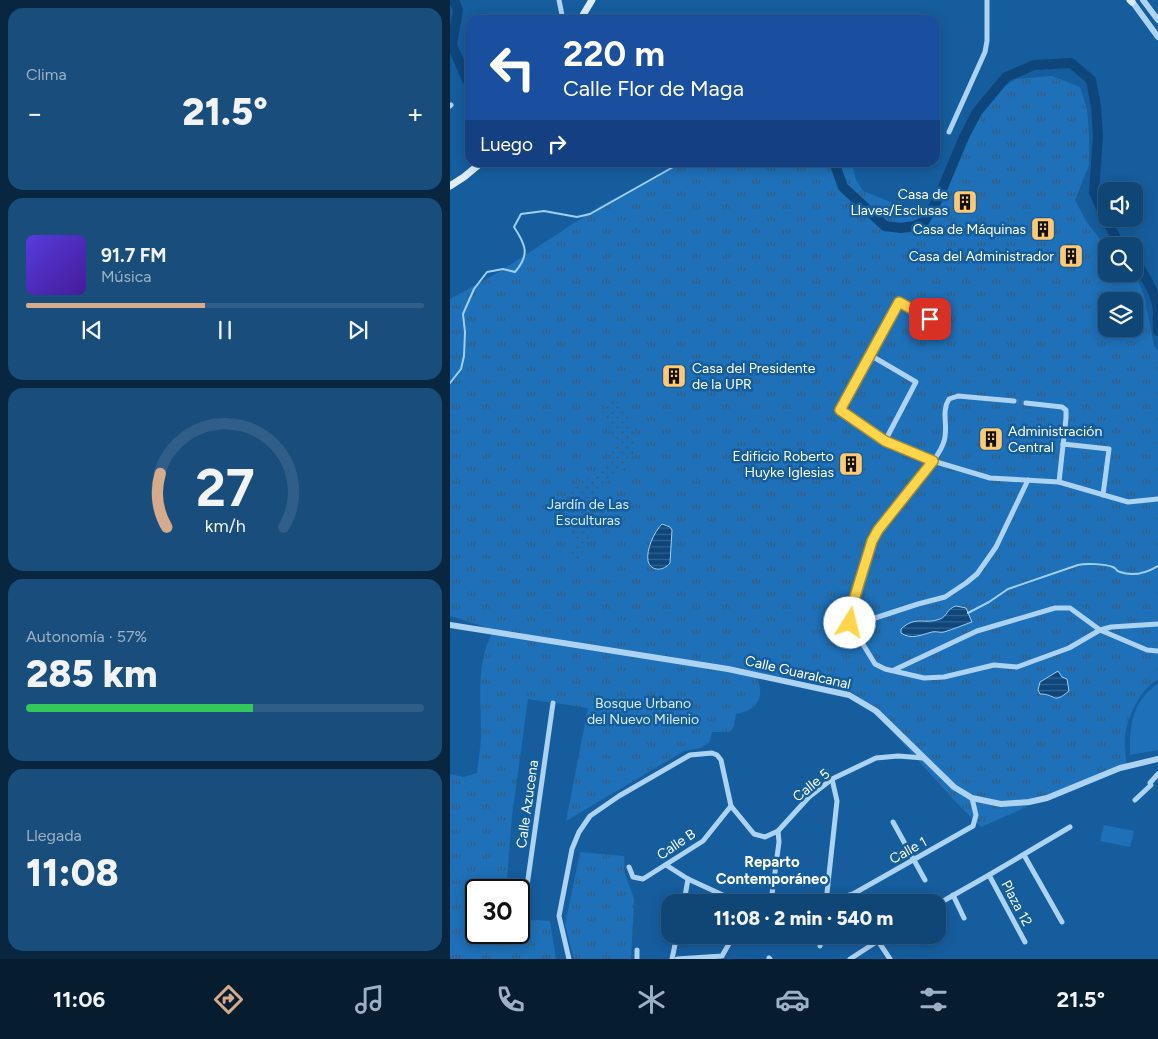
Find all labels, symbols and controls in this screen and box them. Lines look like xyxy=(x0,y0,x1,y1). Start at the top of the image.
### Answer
text: 220 m xyxy=(563,33,665,75)
icon: left xyxy=(480,35,545,100)
text: Clima xyxy=(26,65,67,84)
text: Calle Flor de Maga xyxy=(563,75,744,102)
text: 21.5° xyxy=(182,89,268,135)
text: − xyxy=(26,96,43,130)
text: + xyxy=(407,96,424,130)
icon: right xyxy=(543,130,571,158)
text: Luego xyxy=(480,133,533,156)
map controls xyxy=(1098,182,1143,337)
button: sound xyxy=(1098,182,1143,227)
place label: Casa de Llaves/Esclusas xyxy=(850,186,948,219)
building icon: Casa de Llaves/Esclusas xyxy=(952,189,978,215)
building icon: Casa de Máquinas xyxy=(1030,216,1056,242)
place label: Casa de Máquinas xyxy=(913,221,1026,238)
button: search xyxy=(1098,237,1143,282)
building icon: Casa del Administrador xyxy=(1058,243,1084,269)
text: 91.7 FM xyxy=(101,244,167,267)
place label: Casa del Administrador xyxy=(909,248,1054,265)
text: Música xyxy=(101,267,151,286)
button: layers xyxy=(1098,292,1143,337)
pin xyxy=(909,298,951,340)
icon: arrive xyxy=(916,305,944,333)
icon: previous xyxy=(78,316,106,344)
icon: pause xyxy=(211,316,239,344)
icon: next xyxy=(344,316,372,344)
place label: Casa del Presidente de la UPR xyxy=(692,360,816,393)
building icon: Casa del Presidente de la UPR xyxy=(661,363,687,389)
place label: Administración Central xyxy=(1008,423,1102,456)
building icon: Administración Central xyxy=(978,426,1004,452)
place label: Edificio Roberto Huyke Iglesias xyxy=(733,448,834,481)
building icon: Edificio Roberto Huyke Iglesias xyxy=(838,451,864,477)
text: 27 xyxy=(195,457,255,519)
park label: Jardín de Las Esculturas xyxy=(547,496,629,529)
text: km/h xyxy=(205,515,245,536)
position arrow xyxy=(823,596,875,648)
text: Autonomía · 57% xyxy=(26,627,147,646)
text: 285 km xyxy=(26,651,157,697)
street label: Calle Guaralcanal xyxy=(743,652,852,693)
park label: Bosque Urbano del Nuevo Milenio xyxy=(587,695,699,728)
street label: Calle Azucena xyxy=(513,759,542,849)
street label: Calle 5 xyxy=(789,765,833,805)
street label: Calle B xyxy=(654,825,699,864)
text: Llegada xyxy=(26,826,82,845)
street label: Calle 1 xyxy=(887,833,930,868)
text: 11:08 xyxy=(26,850,119,896)
district label: Reparto Contemporáneo xyxy=(716,853,828,888)
street label: Plaza 12 xyxy=(997,877,1036,929)
speed limit sign: 30 xyxy=(465,879,530,944)
text: 11:08 · 2 min · 540 m xyxy=(714,907,893,930)
icon: directions xyxy=(211,982,246,1017)
icon: music xyxy=(352,982,387,1017)
icon: phone xyxy=(493,982,528,1017)
icon: climate xyxy=(634,982,669,1017)
icon: car xyxy=(775,982,810,1017)
icon: filters xyxy=(916,982,951,1017)
text: 11:06 xyxy=(53,986,105,1013)
text: 21.5° xyxy=(1056,986,1105,1013)

